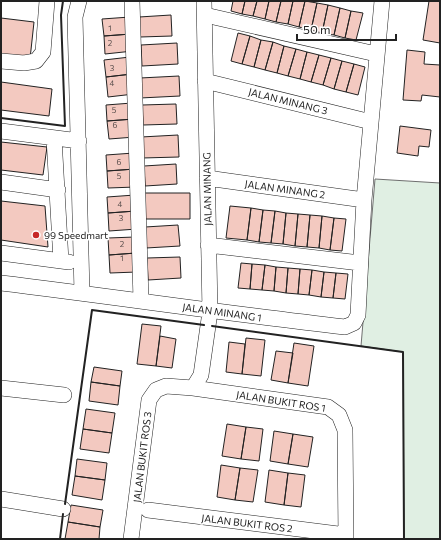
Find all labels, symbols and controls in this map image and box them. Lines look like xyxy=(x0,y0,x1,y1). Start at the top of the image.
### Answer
scale bar xyxy=(297,16,396,42)
text: 50 m xyxy=(303,22,331,36)
house number: 1 xyxy=(108,23,112,33)
house number: 2 xyxy=(108,38,113,48)
house number: 3 xyxy=(110,63,115,73)
house number: 4 xyxy=(110,78,115,88)
street label: JALAN MINANG 3 xyxy=(247,85,329,117)
house number: 5 xyxy=(112,105,117,115)
house number: 6 xyxy=(113,120,118,130)
street label: JALAN MINANG xyxy=(200,152,214,226)
house number: 6 xyxy=(117,157,122,167)
house number: 5 xyxy=(117,171,122,181)
street label: JALAN MINANG 2 xyxy=(244,177,326,201)
house number: 4 xyxy=(118,199,123,209)
house number: 3 xyxy=(119,213,124,223)
place label: 99 Speedmart xyxy=(44,229,108,241)
marker: 99 Speedmart xyxy=(31,230,41,240)
house number: 2 xyxy=(120,239,125,249)
house number: 1 xyxy=(120,253,124,263)
street label: JALAN MINANG 1 xyxy=(182,301,262,323)
street label: JALAN BUKIT ROS 1 xyxy=(235,388,327,414)
street label: JALAN BUKIT ROS 3 xyxy=(130,410,154,503)
street label: JALAN BUKIT ROS 2 xyxy=(201,511,294,535)

